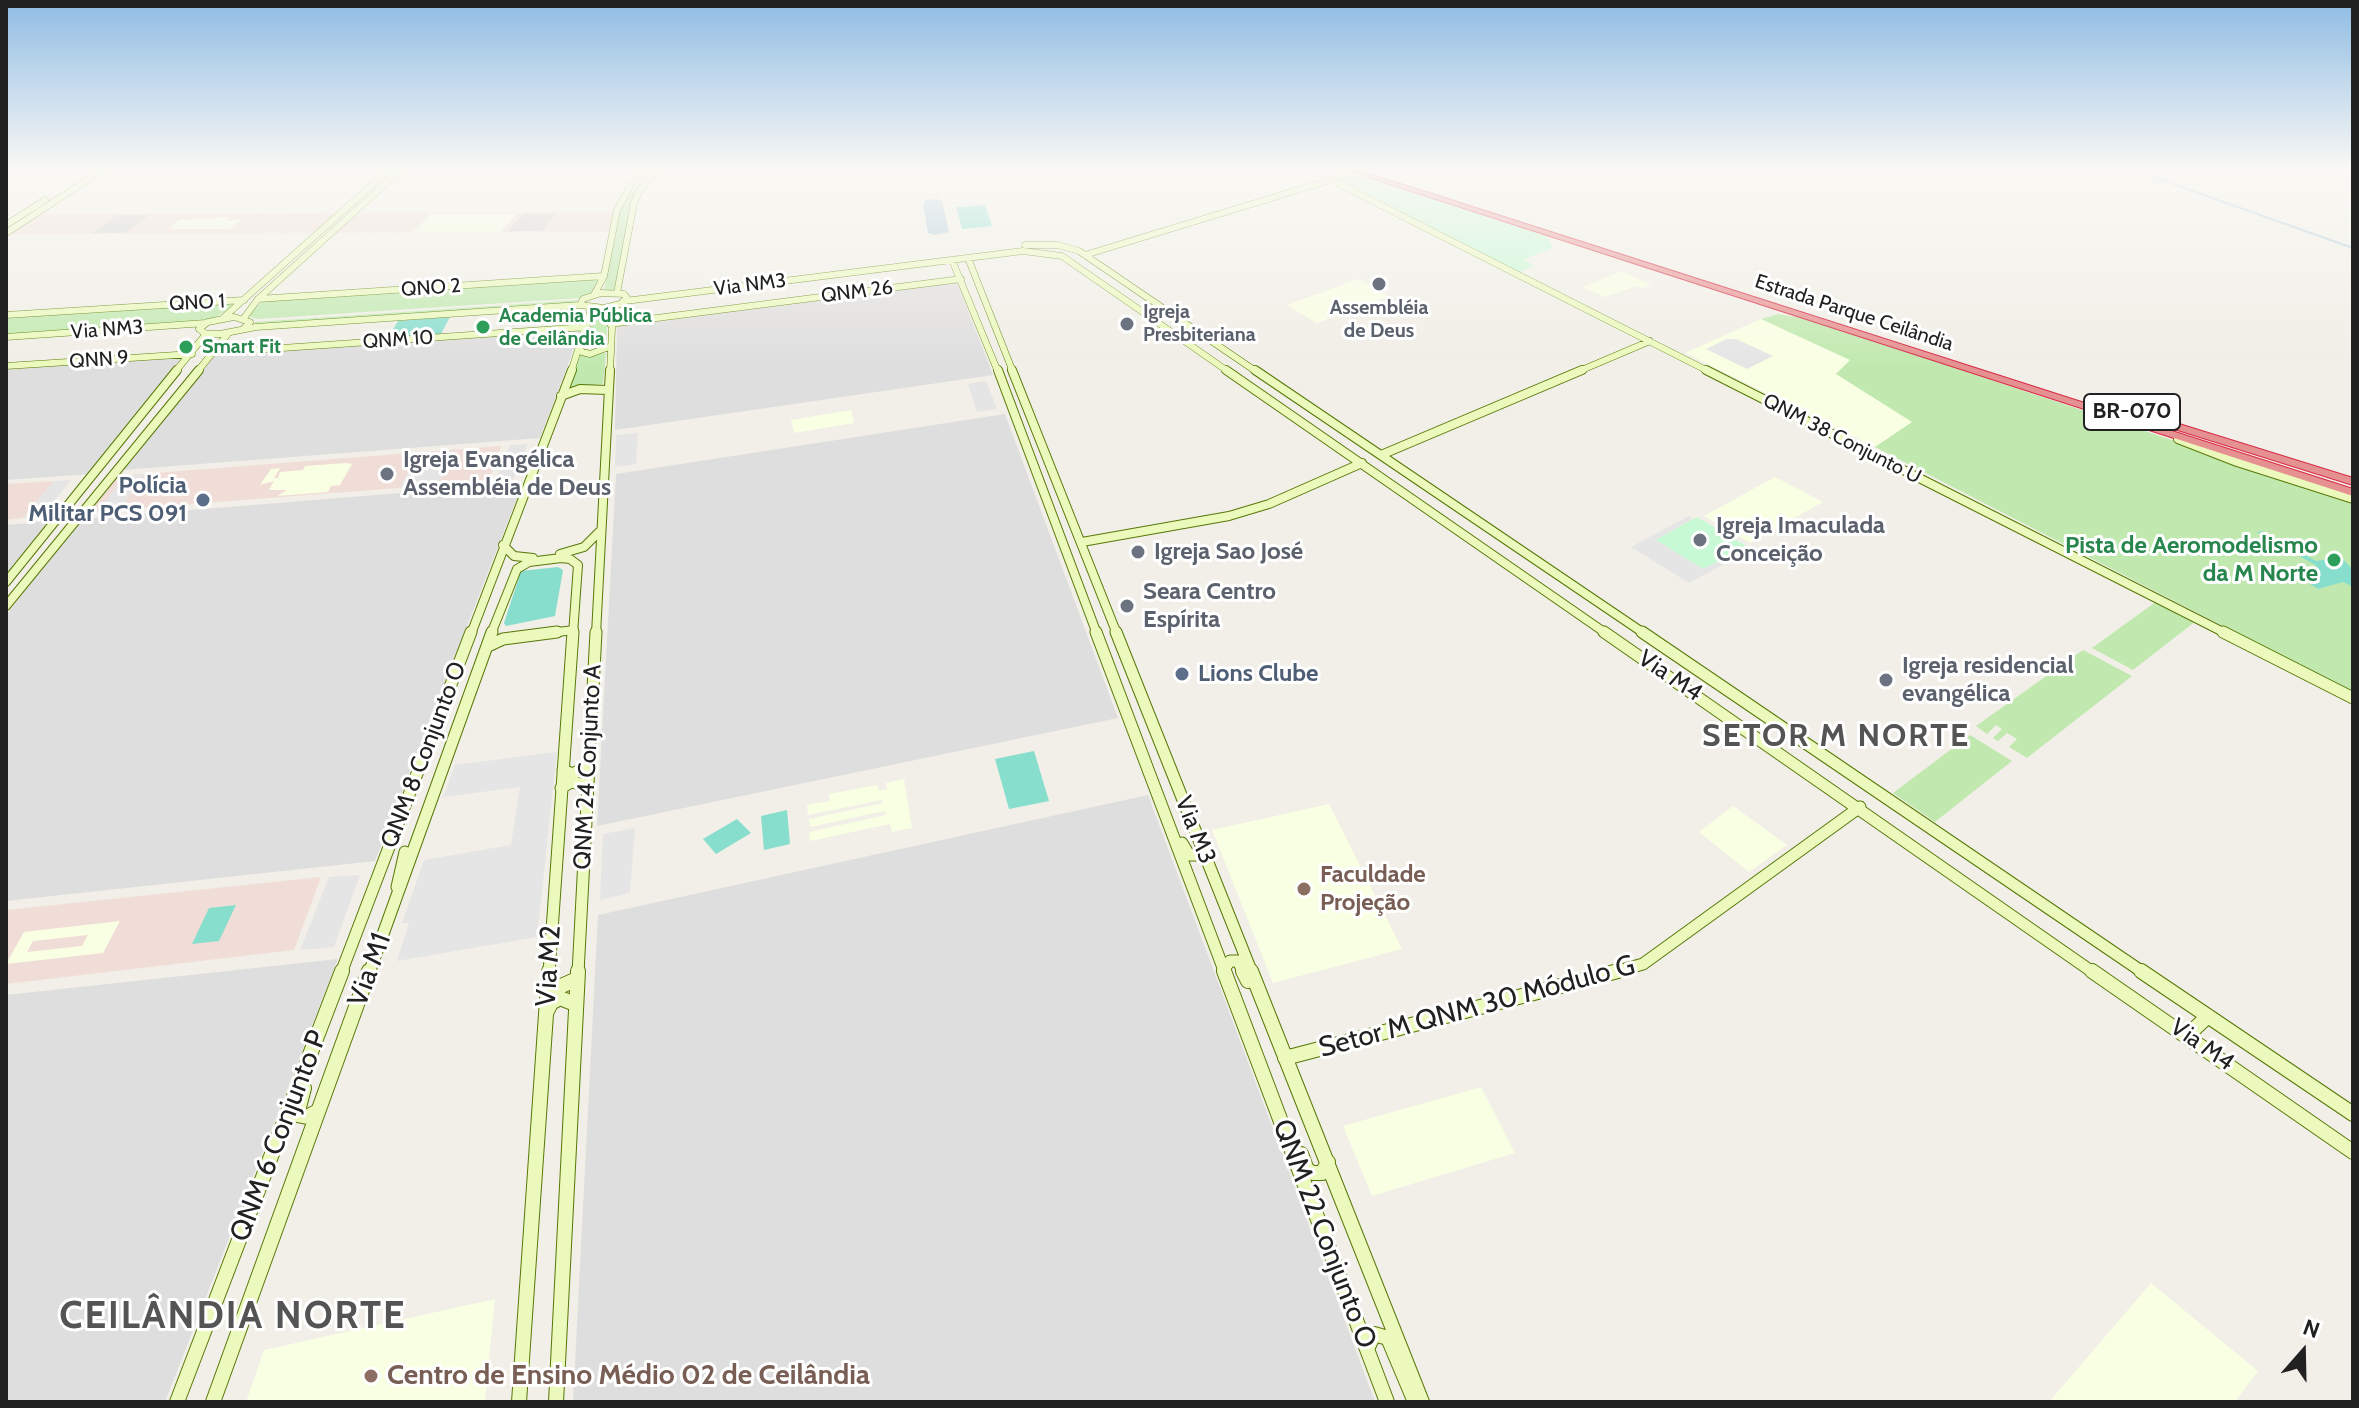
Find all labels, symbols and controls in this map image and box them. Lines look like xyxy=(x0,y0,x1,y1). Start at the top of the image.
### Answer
street label: Via NM3 xyxy=(713,269,787,301)
street label: Estrada Parque Ceilândia xyxy=(1752,270,1956,356)
street label: QNO 2 xyxy=(400,274,462,302)
marker: Assembléia de Deus xyxy=(1370,275,1388,293)
street label: QNM 26 xyxy=(820,276,894,308)
street label: QNO 1 xyxy=(168,290,226,316)
place label: Assembléia de Deus xyxy=(1330,296,1428,343)
place label: Igreja Presbiteriana xyxy=(1143,300,1256,347)
place label: Academia Pública de Ceilândia xyxy=(499,304,652,351)
marker: Igreja Presbiteriana xyxy=(1118,315,1136,333)
street label: Via NM3 xyxy=(70,316,144,344)
marker: Academia Pública de Ceilândia xyxy=(474,318,492,336)
street label: QNM 10 xyxy=(362,326,434,354)
place label: Smart Fit xyxy=(202,335,281,359)
marker: Smart Fit xyxy=(177,338,195,356)
street label: QNN 9 xyxy=(69,346,129,374)
street label: QNM 38 Conjunto U xyxy=(1759,389,1925,489)
road number: BR-070 xyxy=(2084,394,2180,430)
place label: Igreja Evangélica Assembléia de Deus xyxy=(403,446,611,502)
marker: Igreja Evangélica Assembléia de Deus xyxy=(378,465,396,483)
place label: Polícia Militar PCS 091 xyxy=(28,472,187,528)
marker: Polícia Militar PCS 091 xyxy=(194,491,212,509)
place label: Igreja Imaculada Conceição xyxy=(1716,512,1885,568)
marker: Igreja Imaculada Conceição xyxy=(1691,531,1709,549)
place label: Pista de Aeromodelismo da M Norte xyxy=(2065,532,2318,588)
place label: Igreja Sao José xyxy=(1154,538,1303,566)
marker: Igreja Sao José xyxy=(1129,543,1147,561)
marker: Pista de Aeromodelismo da M Norte xyxy=(2325,551,2343,569)
place label: Seara Centro Espírita xyxy=(1143,578,1276,634)
marker: Seara Centro Espírita xyxy=(1118,597,1136,615)
street label: Via M4 xyxy=(1632,644,1708,708)
place label: Igreja residencial evangélica xyxy=(1902,652,2074,708)
street label: QNM 8 Conjunto O xyxy=(375,658,473,852)
place label: Lions Clube xyxy=(1198,660,1318,688)
street label: QNM 24 Conjunto A xyxy=(568,664,608,870)
marker: Lions Clube xyxy=(1173,665,1191,683)
marker: Igreja residencial evangélica xyxy=(1877,671,1895,689)
district label: SETOR M NORTE xyxy=(1702,718,1970,756)
street label: Via M3 xyxy=(1169,792,1221,868)
place label: Faculdade Projeção xyxy=(1320,861,1426,917)
marker: Faculdade Projeção xyxy=(1295,880,1313,898)
street label: Via M2 xyxy=(529,924,569,1008)
street label: Via M1 xyxy=(341,929,399,1011)
street label: Setor M QNM 30 Módulo G xyxy=(1315,949,1639,1065)
street label: Via M4 xyxy=(2165,1013,2239,1077)
street label: QNM 6 Conjunto P xyxy=(223,1026,335,1246)
street label: QNM 22 Conjunto O xyxy=(1265,1115,1383,1353)
district label: CEILÂNDIA NORTE xyxy=(59,1294,407,1340)
north arrow xyxy=(2263,1312,2343,1392)
text: N xyxy=(2299,1314,2323,1344)
place label: Centro de Ensino Médio 02 de Ceilândia xyxy=(387,1359,870,1393)
marker: Centro de Ensino Médio 02 de Ceilândia xyxy=(362,1367,380,1385)

